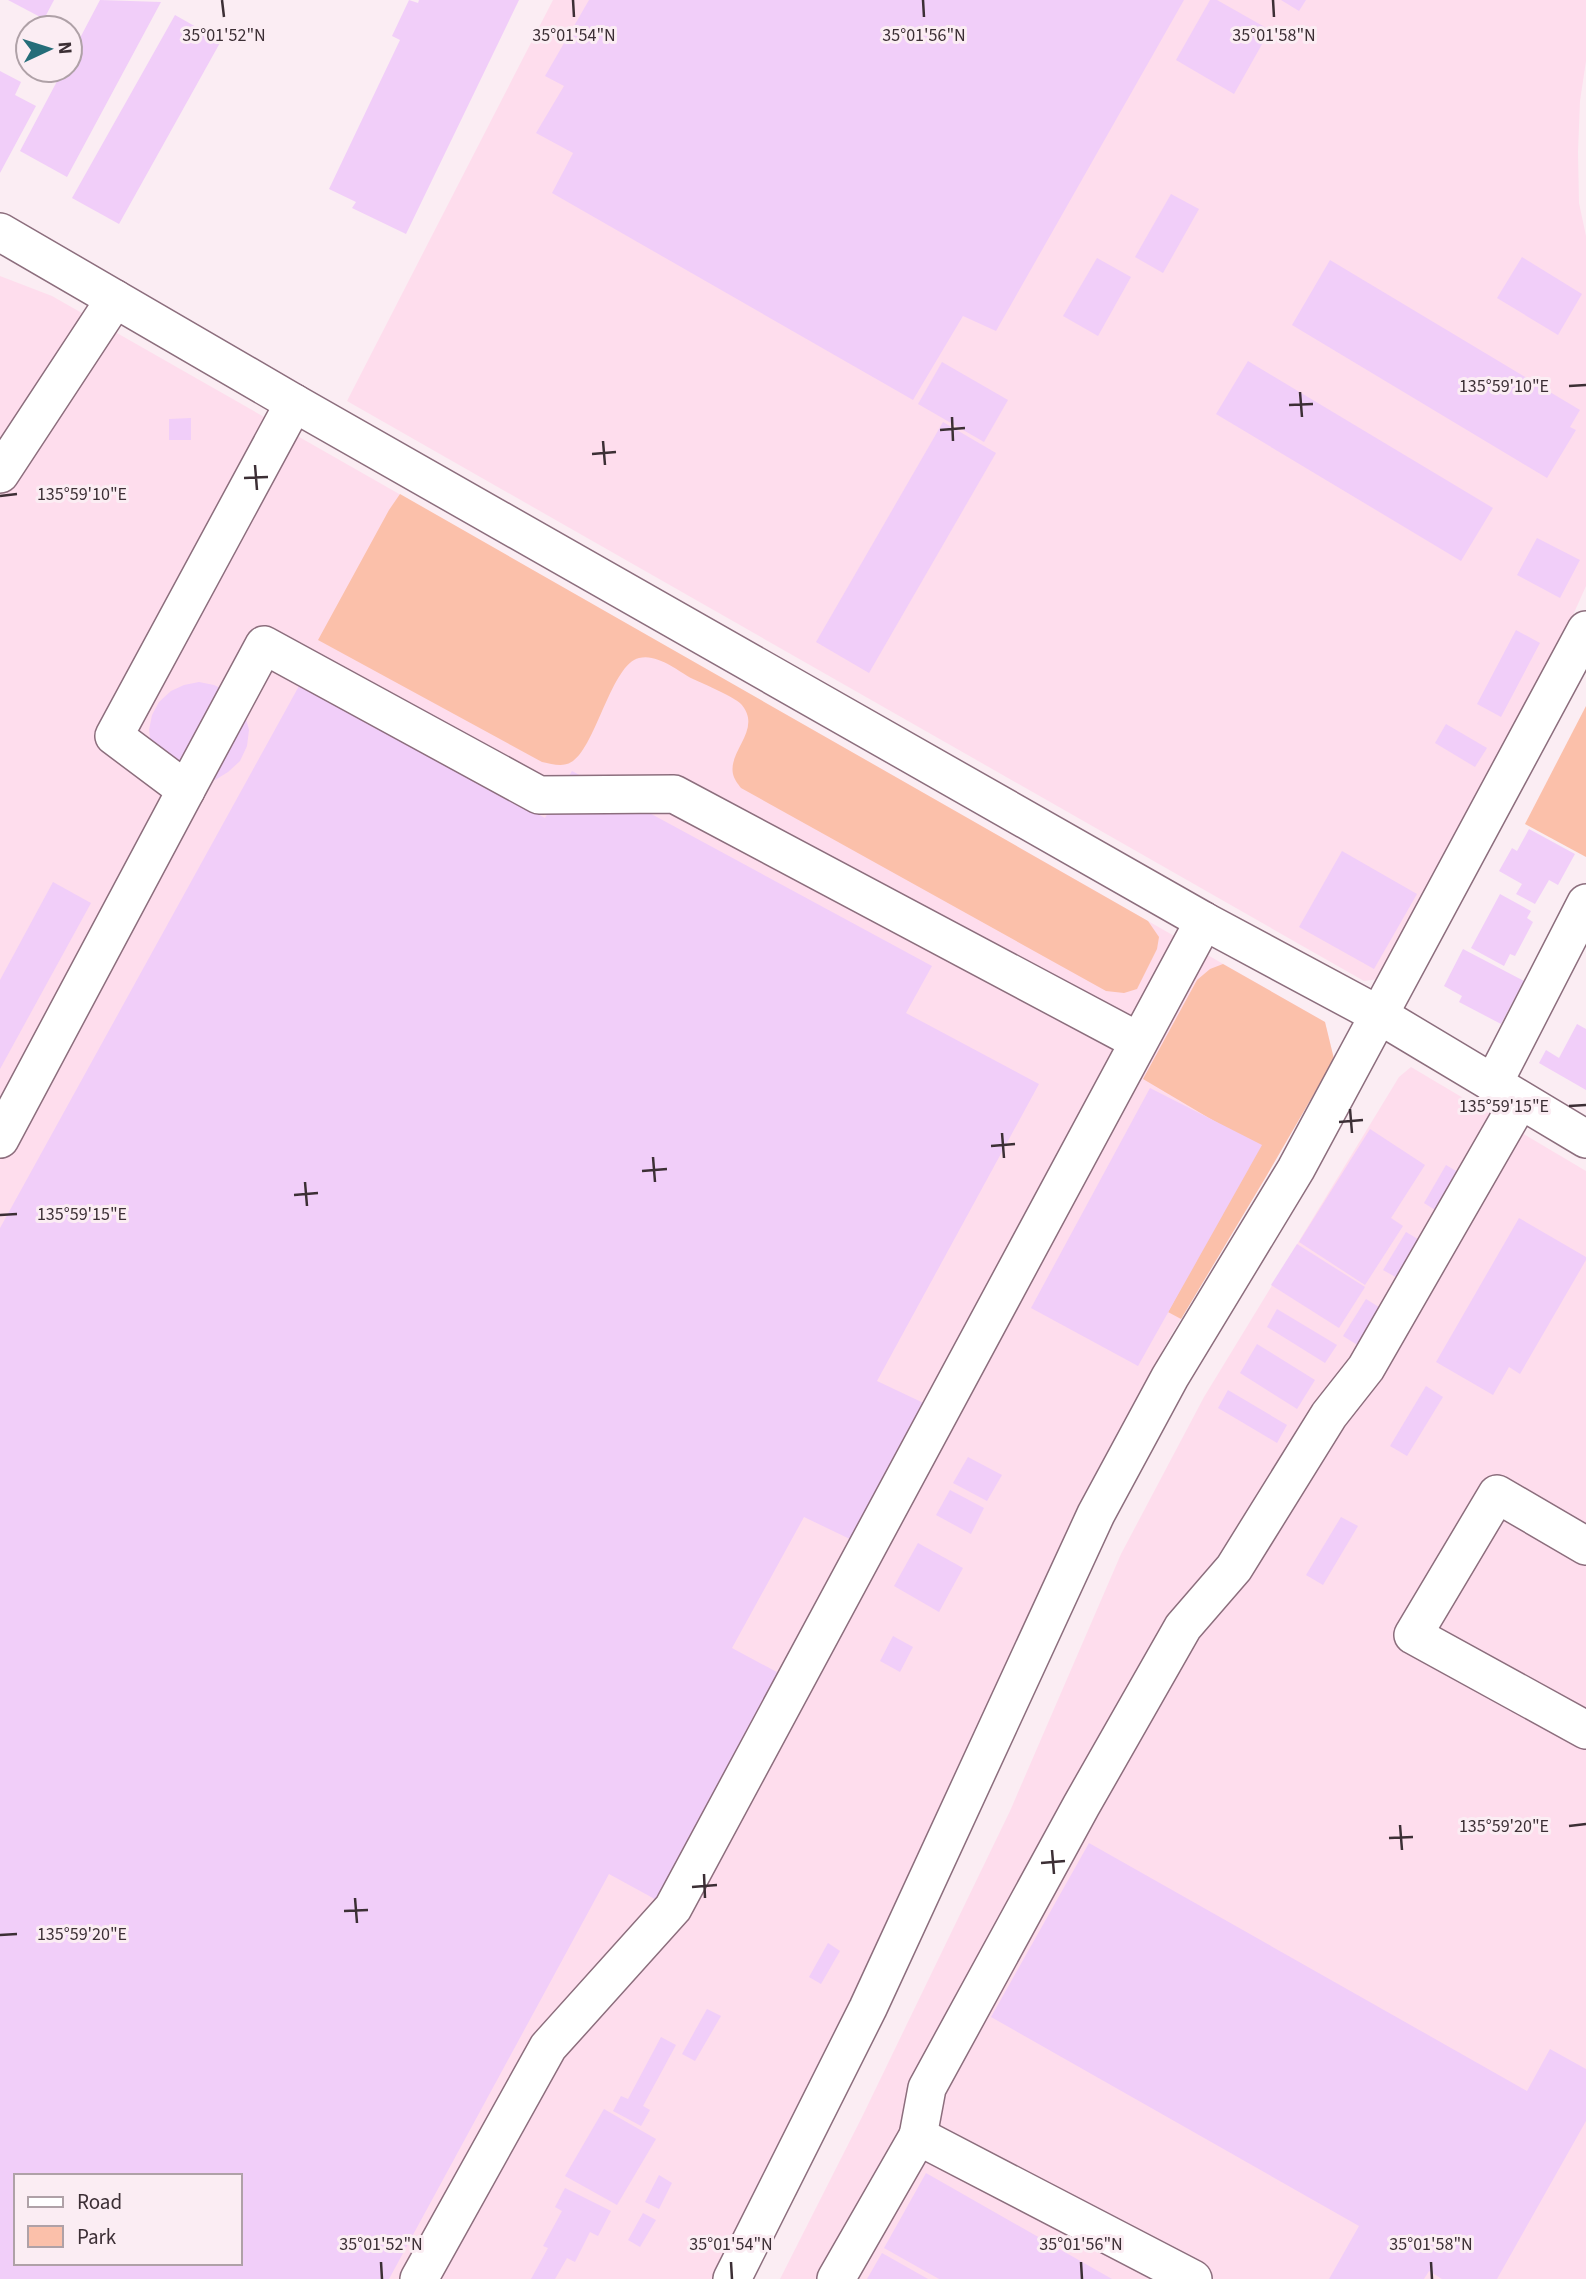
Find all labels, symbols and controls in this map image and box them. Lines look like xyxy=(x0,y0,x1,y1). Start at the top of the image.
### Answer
north arrow xyxy=(14,14,84,84)
text: 35°01'52"N xyxy=(182,23,266,48)
text: 35°01'54"N xyxy=(532,23,616,48)
text: 35°01'56"N xyxy=(882,23,966,48)
text: 35°01'58"N xyxy=(1232,23,1316,48)
text: N xyxy=(51,41,78,55)
text: 135°59'10"E xyxy=(1459,374,1549,399)
text: 135°59'10"E xyxy=(37,482,127,507)
text: 135°59'15"E xyxy=(1459,1094,1549,1119)
text: 135°59'15"E xyxy=(37,1202,127,1227)
text: 135°59'20"E xyxy=(1459,1814,1549,1839)
text: 135°59'20"E xyxy=(37,1922,127,1947)
legend xyxy=(14,2174,242,2265)
text: Road xyxy=(77,2187,122,2217)
text: Park xyxy=(77,2222,117,2252)
text: 35°01'52"N xyxy=(339,2232,423,2257)
text: 35°01'54"N xyxy=(689,2232,773,2257)
text: 35°01'56"N xyxy=(1039,2232,1123,2257)
text: 35°01'58"N xyxy=(1389,2232,1473,2257)

